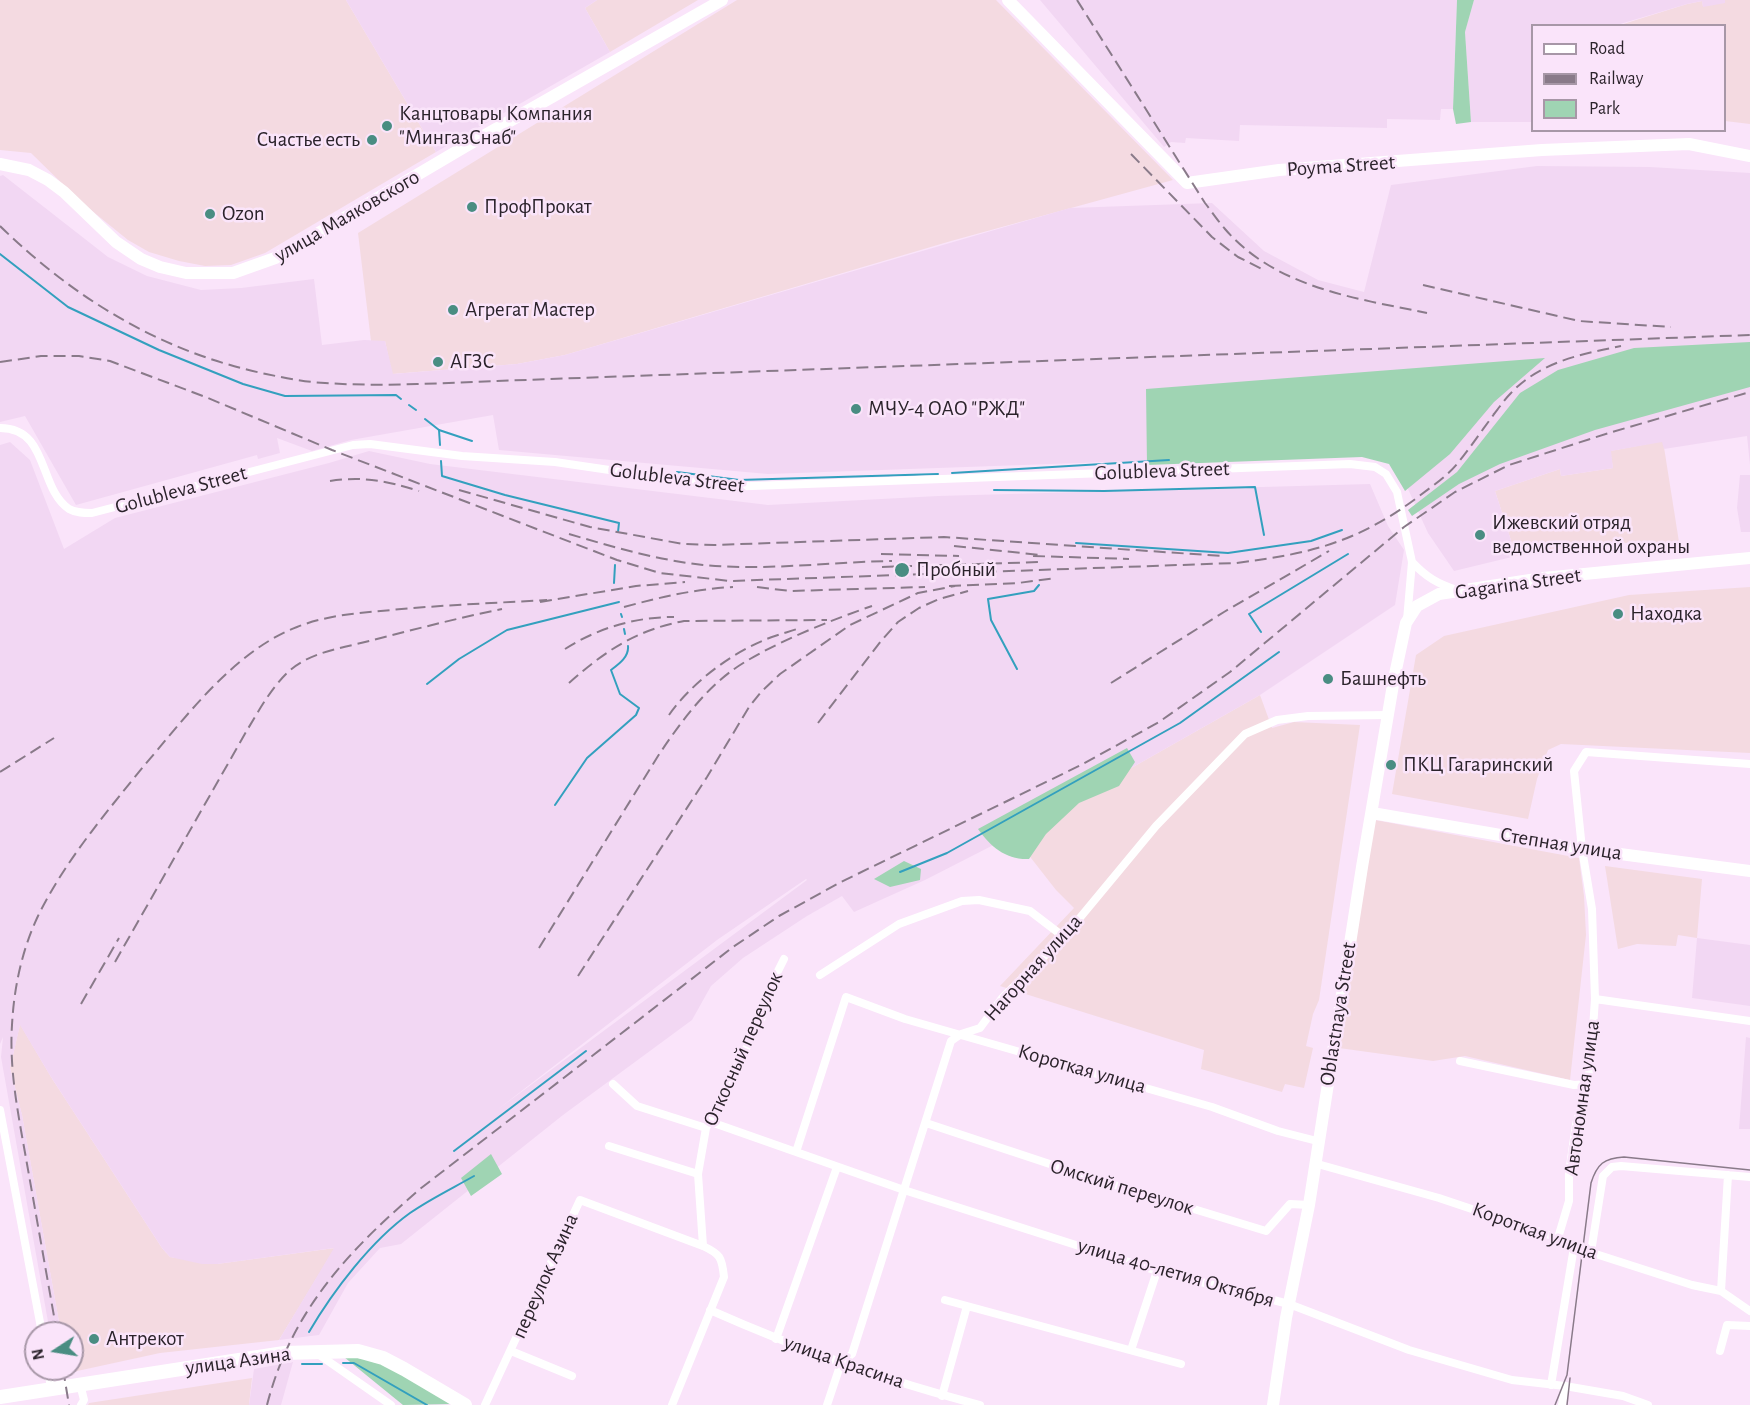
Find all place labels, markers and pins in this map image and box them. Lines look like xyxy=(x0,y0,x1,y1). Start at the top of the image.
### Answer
place label: Канцтовары Компания "МингазСнаб" xyxy=(399,101,593,151)
marker: Канцтовары Компания "МингазСнаб" xyxy=(380,119,394,133)
place label: Счастье есть xyxy=(256,127,360,153)
marker: Счастье есть xyxy=(365,133,379,147)
place label: ПрофПрокат xyxy=(484,194,592,220)
marker: ПрофПрокат xyxy=(465,200,479,214)
place label: Ozon xyxy=(222,201,265,227)
marker: Ozon xyxy=(203,207,217,221)
place label: Агрегат Мастер xyxy=(465,297,595,323)
marker: Агрегат Мастер xyxy=(446,303,460,317)
place label: АГЗС xyxy=(450,349,494,375)
marker: АГЗС xyxy=(431,355,445,369)
place label: МЧУ-4 ОАО "РЖД" xyxy=(868,396,1025,422)
marker: МЧУ-4 ОАО "РЖД" xyxy=(849,402,863,416)
place label: Ижевский отряд ведомственной охраны xyxy=(1492,510,1690,560)
marker: Ижевский отряд ведомственной охраны xyxy=(1473,528,1487,542)
place label: Пробный xyxy=(916,557,996,583)
marker: Пробный xyxy=(893,561,911,579)
place label: Находка xyxy=(1630,601,1702,627)
marker: Находка xyxy=(1611,607,1625,621)
place label: Башнефть xyxy=(1340,666,1426,692)
marker: Башнефть xyxy=(1321,672,1335,686)
place label: ПКЦ Гагаринский xyxy=(1403,752,1553,778)
marker: ПКЦ Гагаринский xyxy=(1384,758,1398,772)
place label: Антрекот xyxy=(106,1326,184,1352)
marker: Антрекот xyxy=(87,1332,101,1346)

